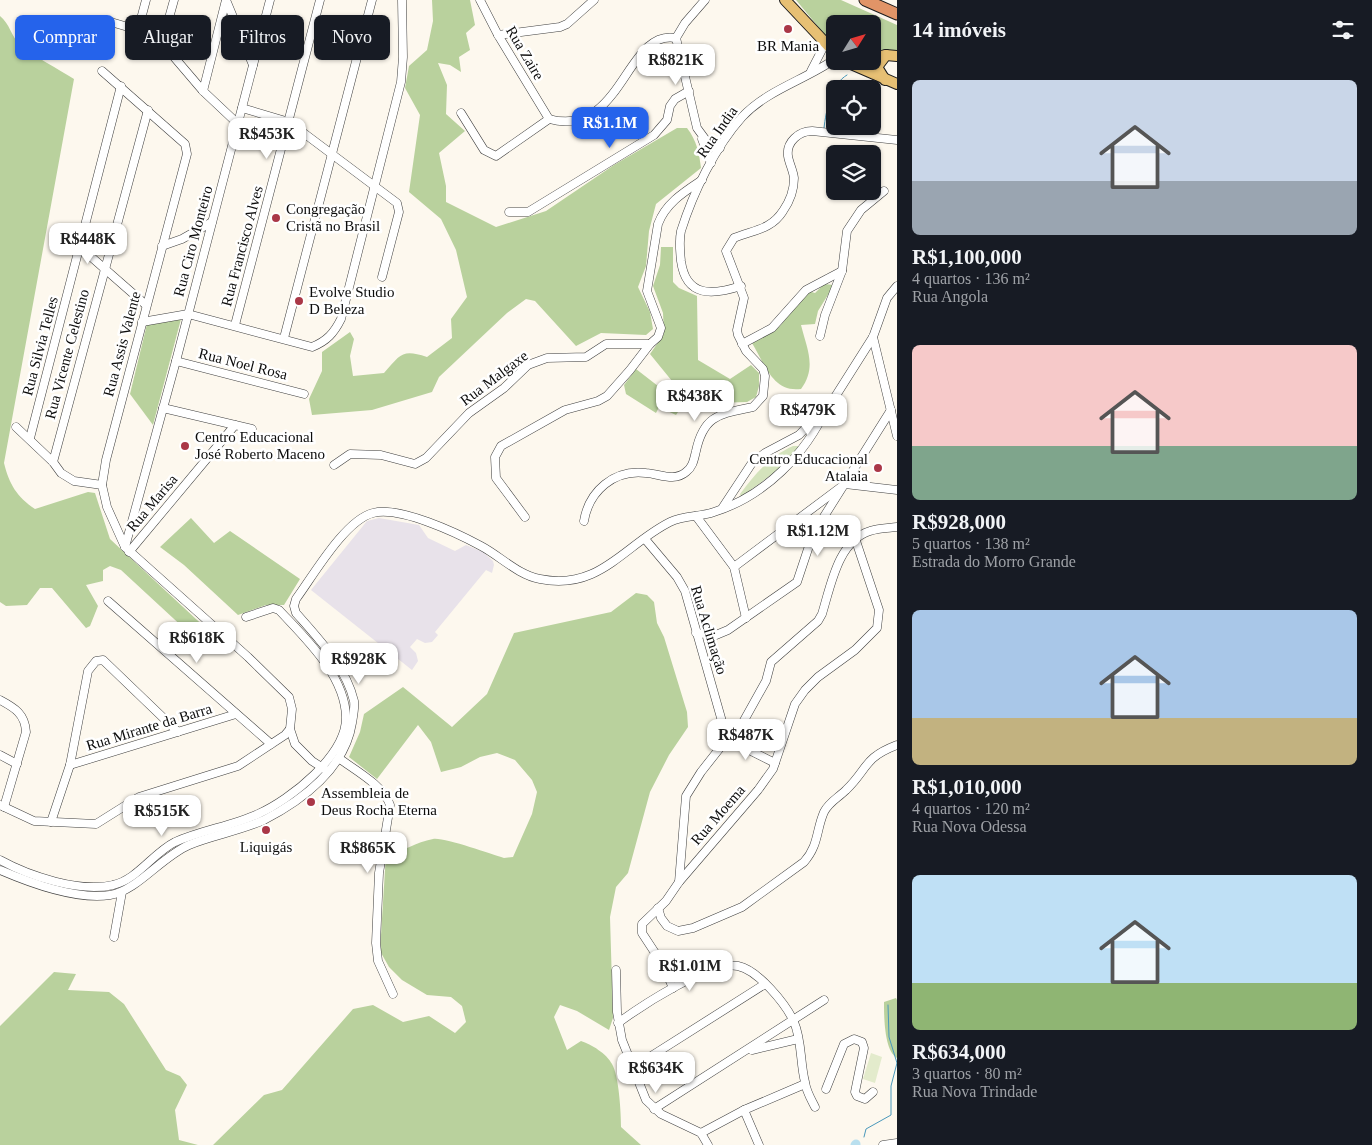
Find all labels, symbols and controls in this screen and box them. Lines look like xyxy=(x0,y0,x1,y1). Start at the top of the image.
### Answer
chip: Comprar xyxy=(15,15,115,60)
chip: Alugar xyxy=(125,15,211,60)
chip: Filtros xyxy=(221,15,304,60)
chip: Novo xyxy=(314,15,390,60)
north arrow xyxy=(826,15,881,70)
map controls xyxy=(826,15,881,200)
icon: filters xyxy=(1329,16,1357,44)
text: 14 imóveis xyxy=(912,18,1006,42)
street label: Rua Zaire xyxy=(503,23,547,83)
marker: BR Mania xyxy=(782,23,794,35)
place label: BR Mania xyxy=(757,38,819,54)
pin: R$821K xyxy=(635,44,717,86)
text: R$821K xyxy=(648,51,704,68)
button: locate xyxy=(826,80,881,135)
street label: Rua India xyxy=(694,103,741,161)
pin: R$1.1M xyxy=(569,106,651,149)
icon: home xyxy=(1090,112,1180,202)
text: R$1.1M xyxy=(583,114,637,131)
pin: R$453K xyxy=(226,118,308,160)
text: R$453K xyxy=(239,125,295,142)
button: layers xyxy=(826,145,881,200)
street label: Rua Ciro Monteiro xyxy=(170,184,216,298)
street label: Rua Francisco Alves xyxy=(218,184,266,308)
place label: Congregação Cristã no Brasil xyxy=(286,201,380,234)
marker: Congregação Cristã no Brasil xyxy=(270,212,282,224)
pin: R$448K xyxy=(47,222,129,265)
text: R$448K xyxy=(60,230,116,247)
text: R$1,100,000 xyxy=(912,245,1022,269)
text: 4 quartos · 136 m² xyxy=(912,270,1030,287)
place label: Evolve Studio D Beleza xyxy=(309,284,394,317)
street label: Rua Vicente Celestino xyxy=(42,287,92,421)
text: Rua Angola xyxy=(912,288,988,305)
street label: Rua Assis Valente xyxy=(100,289,144,398)
street label: Rua Silvia Telles xyxy=(19,295,61,397)
marker: Evolve Studio D Beleza xyxy=(293,295,305,307)
street label: Rua Noel Rosa xyxy=(197,345,289,383)
street label: Rua Malgaxe xyxy=(457,347,531,409)
icon: home xyxy=(1090,377,1180,467)
pin: R$438K xyxy=(654,380,736,422)
text: R$438K xyxy=(667,387,723,404)
pin: R$479K xyxy=(767,394,849,436)
text: R$479K xyxy=(780,401,836,418)
place label: Centro Educacional José Roberto Maceno xyxy=(195,429,325,462)
marker: Centro Educacional José Roberto Maceno xyxy=(179,440,191,452)
place label: Centro Educacional Atalaia xyxy=(749,451,868,484)
marker: Centro Educacional Atalaia xyxy=(872,462,884,474)
street label: Rua Marisa xyxy=(124,471,181,535)
text: R$928,000 xyxy=(912,510,1006,534)
pin: R$1.12M xyxy=(772,514,864,557)
text: R$1.12M xyxy=(787,522,849,539)
text: 5 quartos · 138 m² xyxy=(912,535,1030,552)
text: Estrada do Morro Grande xyxy=(912,553,1076,570)
street label: Rua Aclimação xyxy=(688,584,730,676)
pin: R$618K xyxy=(156,622,238,664)
text: R$618K xyxy=(169,629,225,646)
pin: R$928K xyxy=(318,642,400,685)
icon: home xyxy=(1090,642,1180,732)
text: R$928K xyxy=(331,650,387,667)
street label: Rua Mirante da Barra xyxy=(84,700,214,754)
pin: R$487K xyxy=(705,718,787,761)
text: R$487K xyxy=(718,726,774,743)
text: R$1,010,000 xyxy=(912,775,1022,799)
street label: Rua Moema xyxy=(688,782,748,848)
place label: Assembleia de Deus Rocha Eterna xyxy=(321,785,437,818)
pin: R$515K xyxy=(121,794,203,837)
marker: Assembleia de Deus Rocha Eterna xyxy=(305,796,317,808)
text: 4 quartos · 120 m² xyxy=(912,800,1030,817)
text: R$515K xyxy=(134,802,190,819)
text: Rua Nova Odessa xyxy=(912,818,1027,835)
marker: Liquigás xyxy=(260,824,272,836)
pin: R$865K xyxy=(327,832,409,874)
place label: Liquigás xyxy=(240,839,292,855)
text: R$865K xyxy=(340,839,396,856)
icon: home xyxy=(1090,907,1180,997)
pin: R$1.01M xyxy=(644,950,736,992)
text: R$1.01M xyxy=(659,957,721,974)
text: R$634,000 xyxy=(912,1040,1006,1064)
pin: R$634K xyxy=(615,1052,697,1094)
text: R$634K xyxy=(628,1059,684,1076)
text: 3 quartos · 80 m² xyxy=(912,1065,1022,1082)
text: Rua Nova Trindade xyxy=(912,1083,1037,1100)

